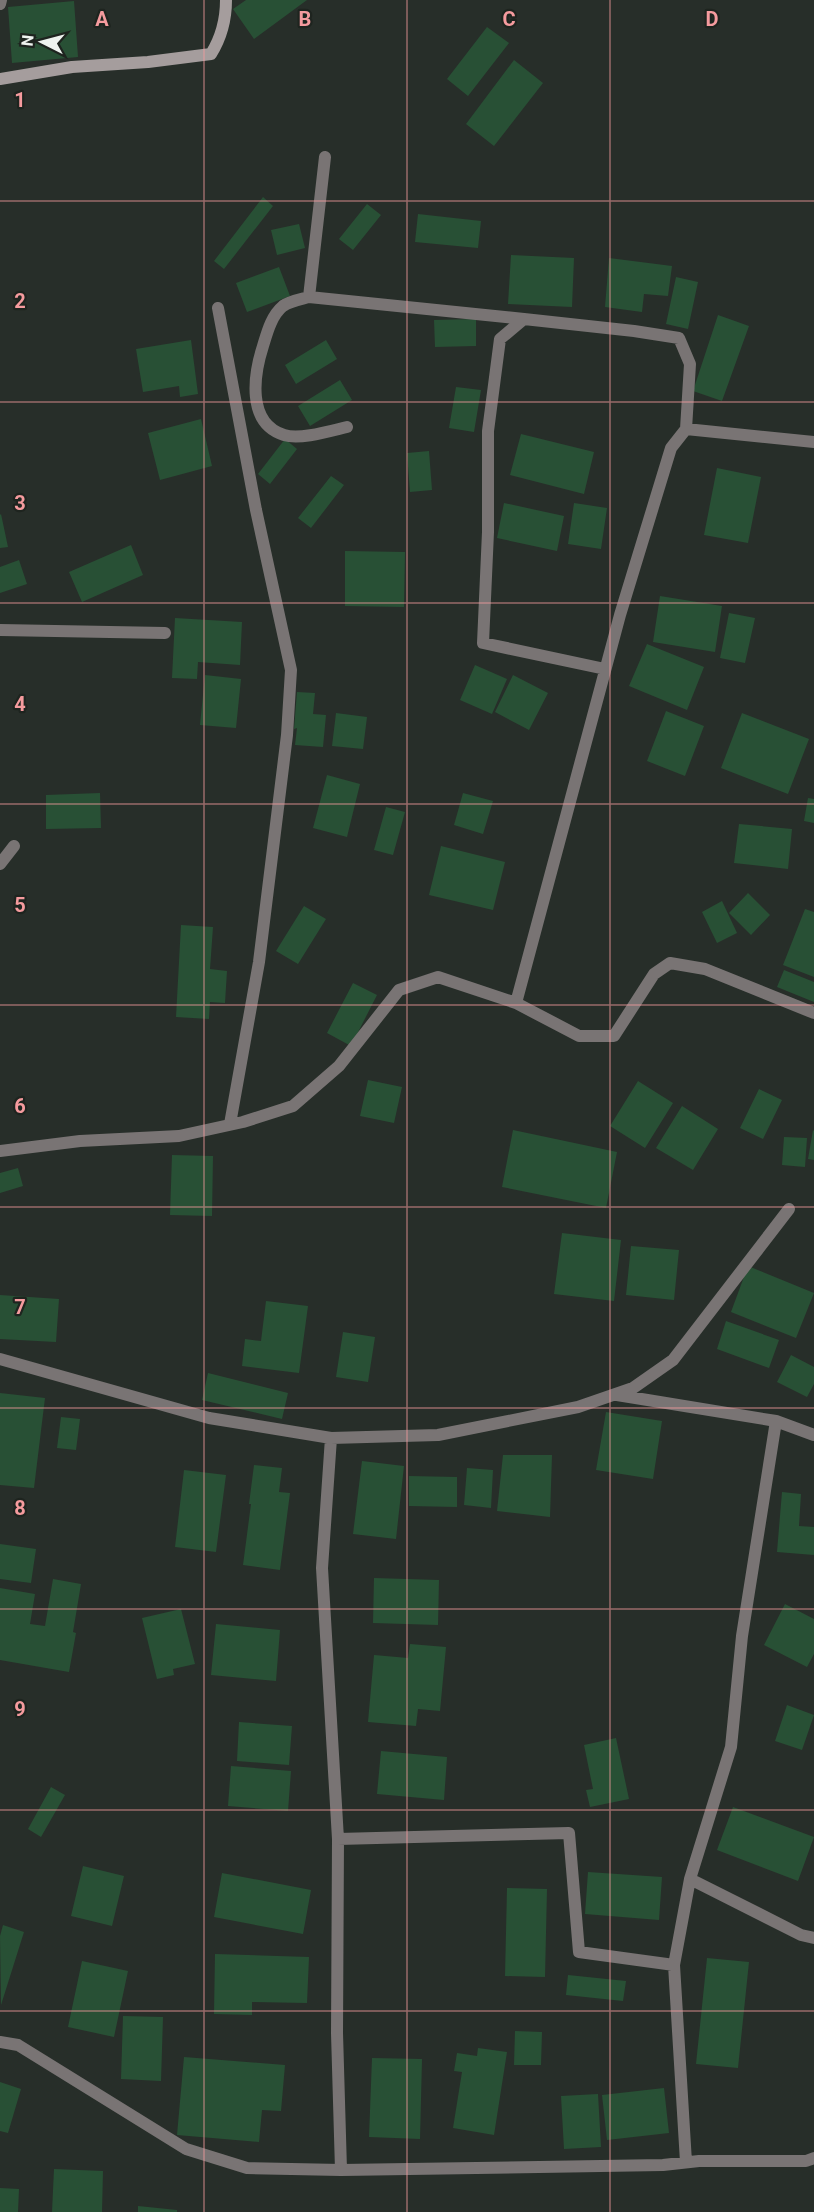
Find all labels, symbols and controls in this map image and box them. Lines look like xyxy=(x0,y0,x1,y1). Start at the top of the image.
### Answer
text: A xyxy=(95,7,109,31)
text: B xyxy=(299,7,311,31)
text: C xyxy=(502,7,516,31)
text: D xyxy=(706,7,719,31)
north arrow xyxy=(12,12,72,72)
text: N xyxy=(18,34,38,47)
text: 1 xyxy=(14,88,26,112)
text: 2 xyxy=(14,289,26,313)
text: 3 xyxy=(14,491,26,515)
text: 4 xyxy=(14,692,26,716)
text: 5 xyxy=(14,893,26,917)
text: 6 xyxy=(14,1094,26,1118)
text: 7 xyxy=(14,1295,26,1319)
text: 8 xyxy=(14,1496,26,1520)
text: 9 xyxy=(14,1697,26,1721)

